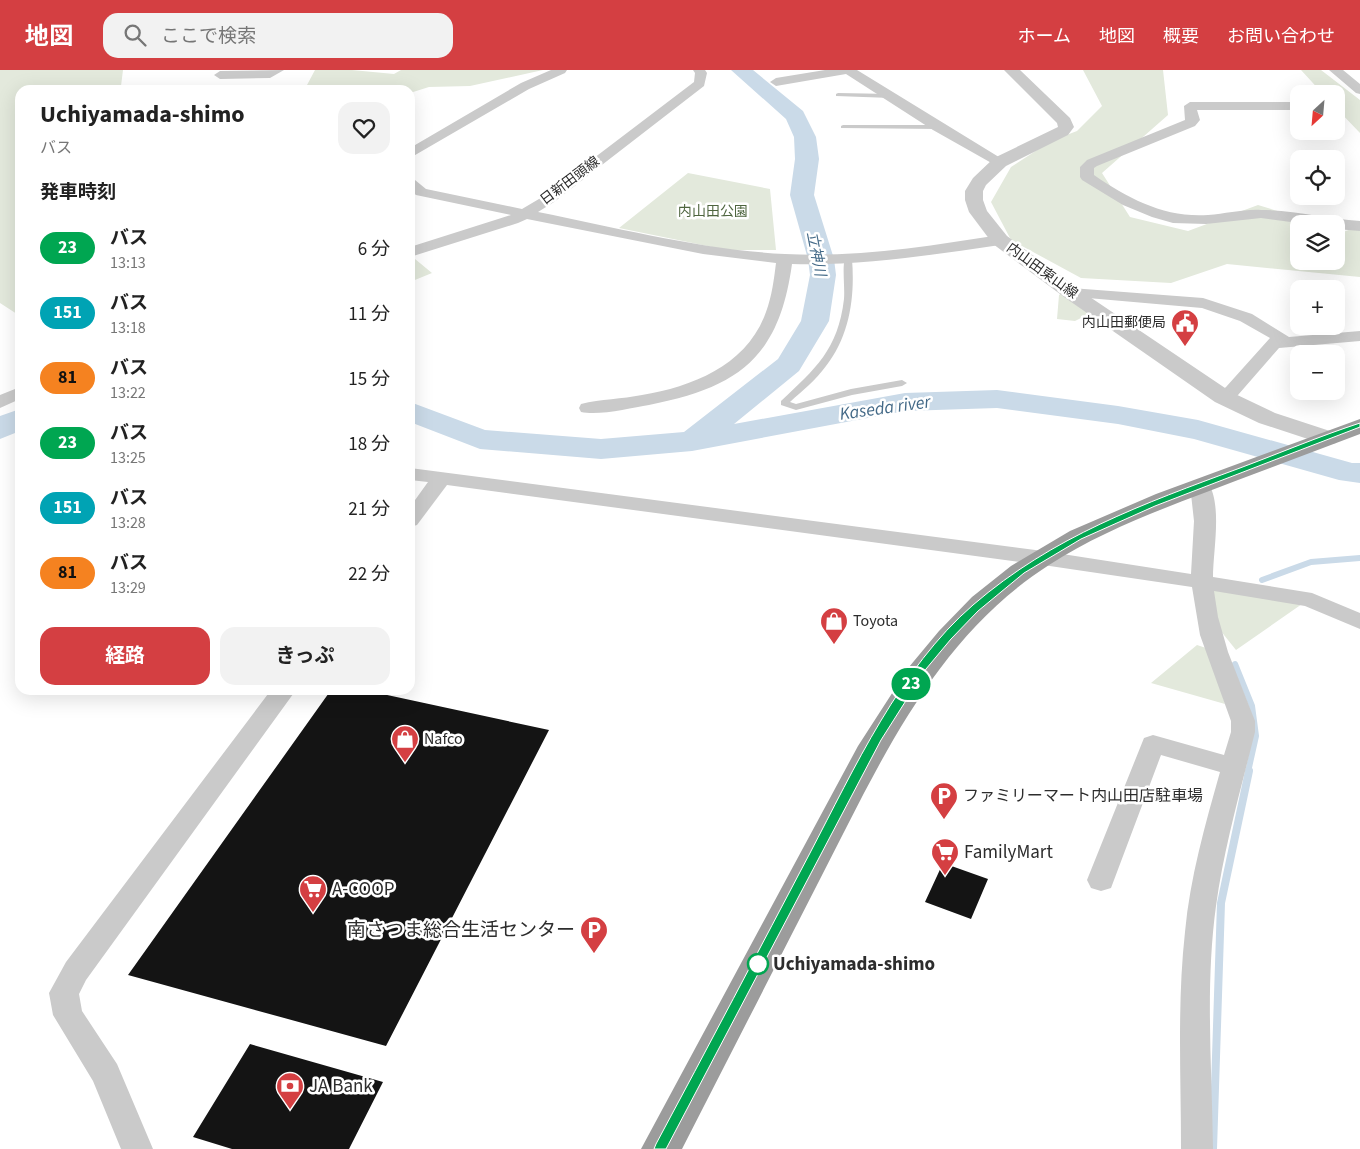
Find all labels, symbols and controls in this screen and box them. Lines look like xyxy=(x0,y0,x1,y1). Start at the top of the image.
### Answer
search box xyxy=(103,13,453,58)
text: 地図 xyxy=(25,19,73,54)
icon: search xyxy=(121,21,149,49)
text: ここで検索 xyxy=(161,23,256,50)
text: ホーム xyxy=(1018,24,1071,49)
text: 地図 xyxy=(1099,24,1135,49)
text: 概要 xyxy=(1163,24,1199,49)
text: お問い合わせ xyxy=(1227,24,1335,49)
north arrow xyxy=(1290,85,1345,140)
map controls xyxy=(1290,85,1345,400)
text: Uchiyamada-shimo xyxy=(40,97,245,132)
button: heart xyxy=(338,102,390,154)
text: バス xyxy=(40,137,72,159)
button: locate xyxy=(1290,150,1345,205)
street label: 日新田頭線 xyxy=(536,152,604,210)
text: 発車時刻 xyxy=(40,179,116,206)
park label: 内山田公園 xyxy=(678,202,748,222)
button: layers xyxy=(1290,215,1345,270)
text: バス xyxy=(110,225,148,252)
water label: 立神川 xyxy=(801,230,831,280)
text: 23 xyxy=(58,235,77,260)
text: 6 分 xyxy=(358,236,390,263)
street label: 内山田東山線 xyxy=(1002,238,1082,304)
text: 13:13 xyxy=(110,252,146,274)
button: + xyxy=(1290,280,1345,335)
text: バス xyxy=(110,290,148,317)
text: 151 xyxy=(53,300,82,325)
text: 11 分 xyxy=(348,301,390,328)
public building icon: 内山田郵便局 xyxy=(1170,308,1200,347)
place label: 内山田郵便局 xyxy=(1082,313,1166,333)
text: 13:18 xyxy=(110,317,146,339)
button: − xyxy=(1290,345,1345,400)
text: バス xyxy=(110,355,148,382)
text: 81 xyxy=(58,365,77,390)
text: 15 分 xyxy=(348,366,390,393)
text: 13:22 xyxy=(110,382,146,404)
water label: Kaseda river xyxy=(838,389,933,427)
text: バス xyxy=(110,420,148,447)
text: 23 xyxy=(58,430,77,455)
text: 18 分 xyxy=(348,431,390,458)
text: 13:25 xyxy=(110,447,146,469)
text: バス xyxy=(110,485,148,512)
text: 151 xyxy=(53,495,82,520)
text: 21 分 xyxy=(348,496,390,523)
text: 13:28 xyxy=(110,512,146,534)
text: バス xyxy=(110,550,148,577)
text: 81 xyxy=(58,560,77,585)
text: 22 分 xyxy=(348,561,390,588)
text: 13:29 xyxy=(110,577,146,599)
shop icon: Toyota xyxy=(819,606,849,645)
place label: Toyota xyxy=(853,610,898,632)
button: 経路 xyxy=(40,627,210,685)
button: きっぷ xyxy=(220,627,390,685)
line badge: 23 xyxy=(888,668,934,700)
text: 23 xyxy=(901,671,921,696)
shop icon: Nafco xyxy=(390,724,420,763)
place label: Nafco xyxy=(424,728,463,750)
parking icon: ファミリーマート内山田店駐車場 xyxy=(929,781,959,820)
place label: ファミリーマート内山田店駐車場 xyxy=(963,785,1203,807)
supermarket icon: FamilyMart xyxy=(930,837,960,876)
place label: FamilyMart xyxy=(964,839,1053,866)
supermarket icon: A-COOP xyxy=(298,874,328,913)
place label: A-COOP xyxy=(332,876,395,903)
parking icon: 南さつま総合生活センター xyxy=(579,915,609,954)
place label: 南さつま総合生活センター xyxy=(347,917,575,944)
place label: Uchiyamada-shimo xyxy=(773,951,935,978)
marker: Uchiyamada-shimo xyxy=(747,953,769,975)
bank icon: JA Bank xyxy=(275,1071,305,1110)
place label: JA Bank xyxy=(309,1073,373,1100)

